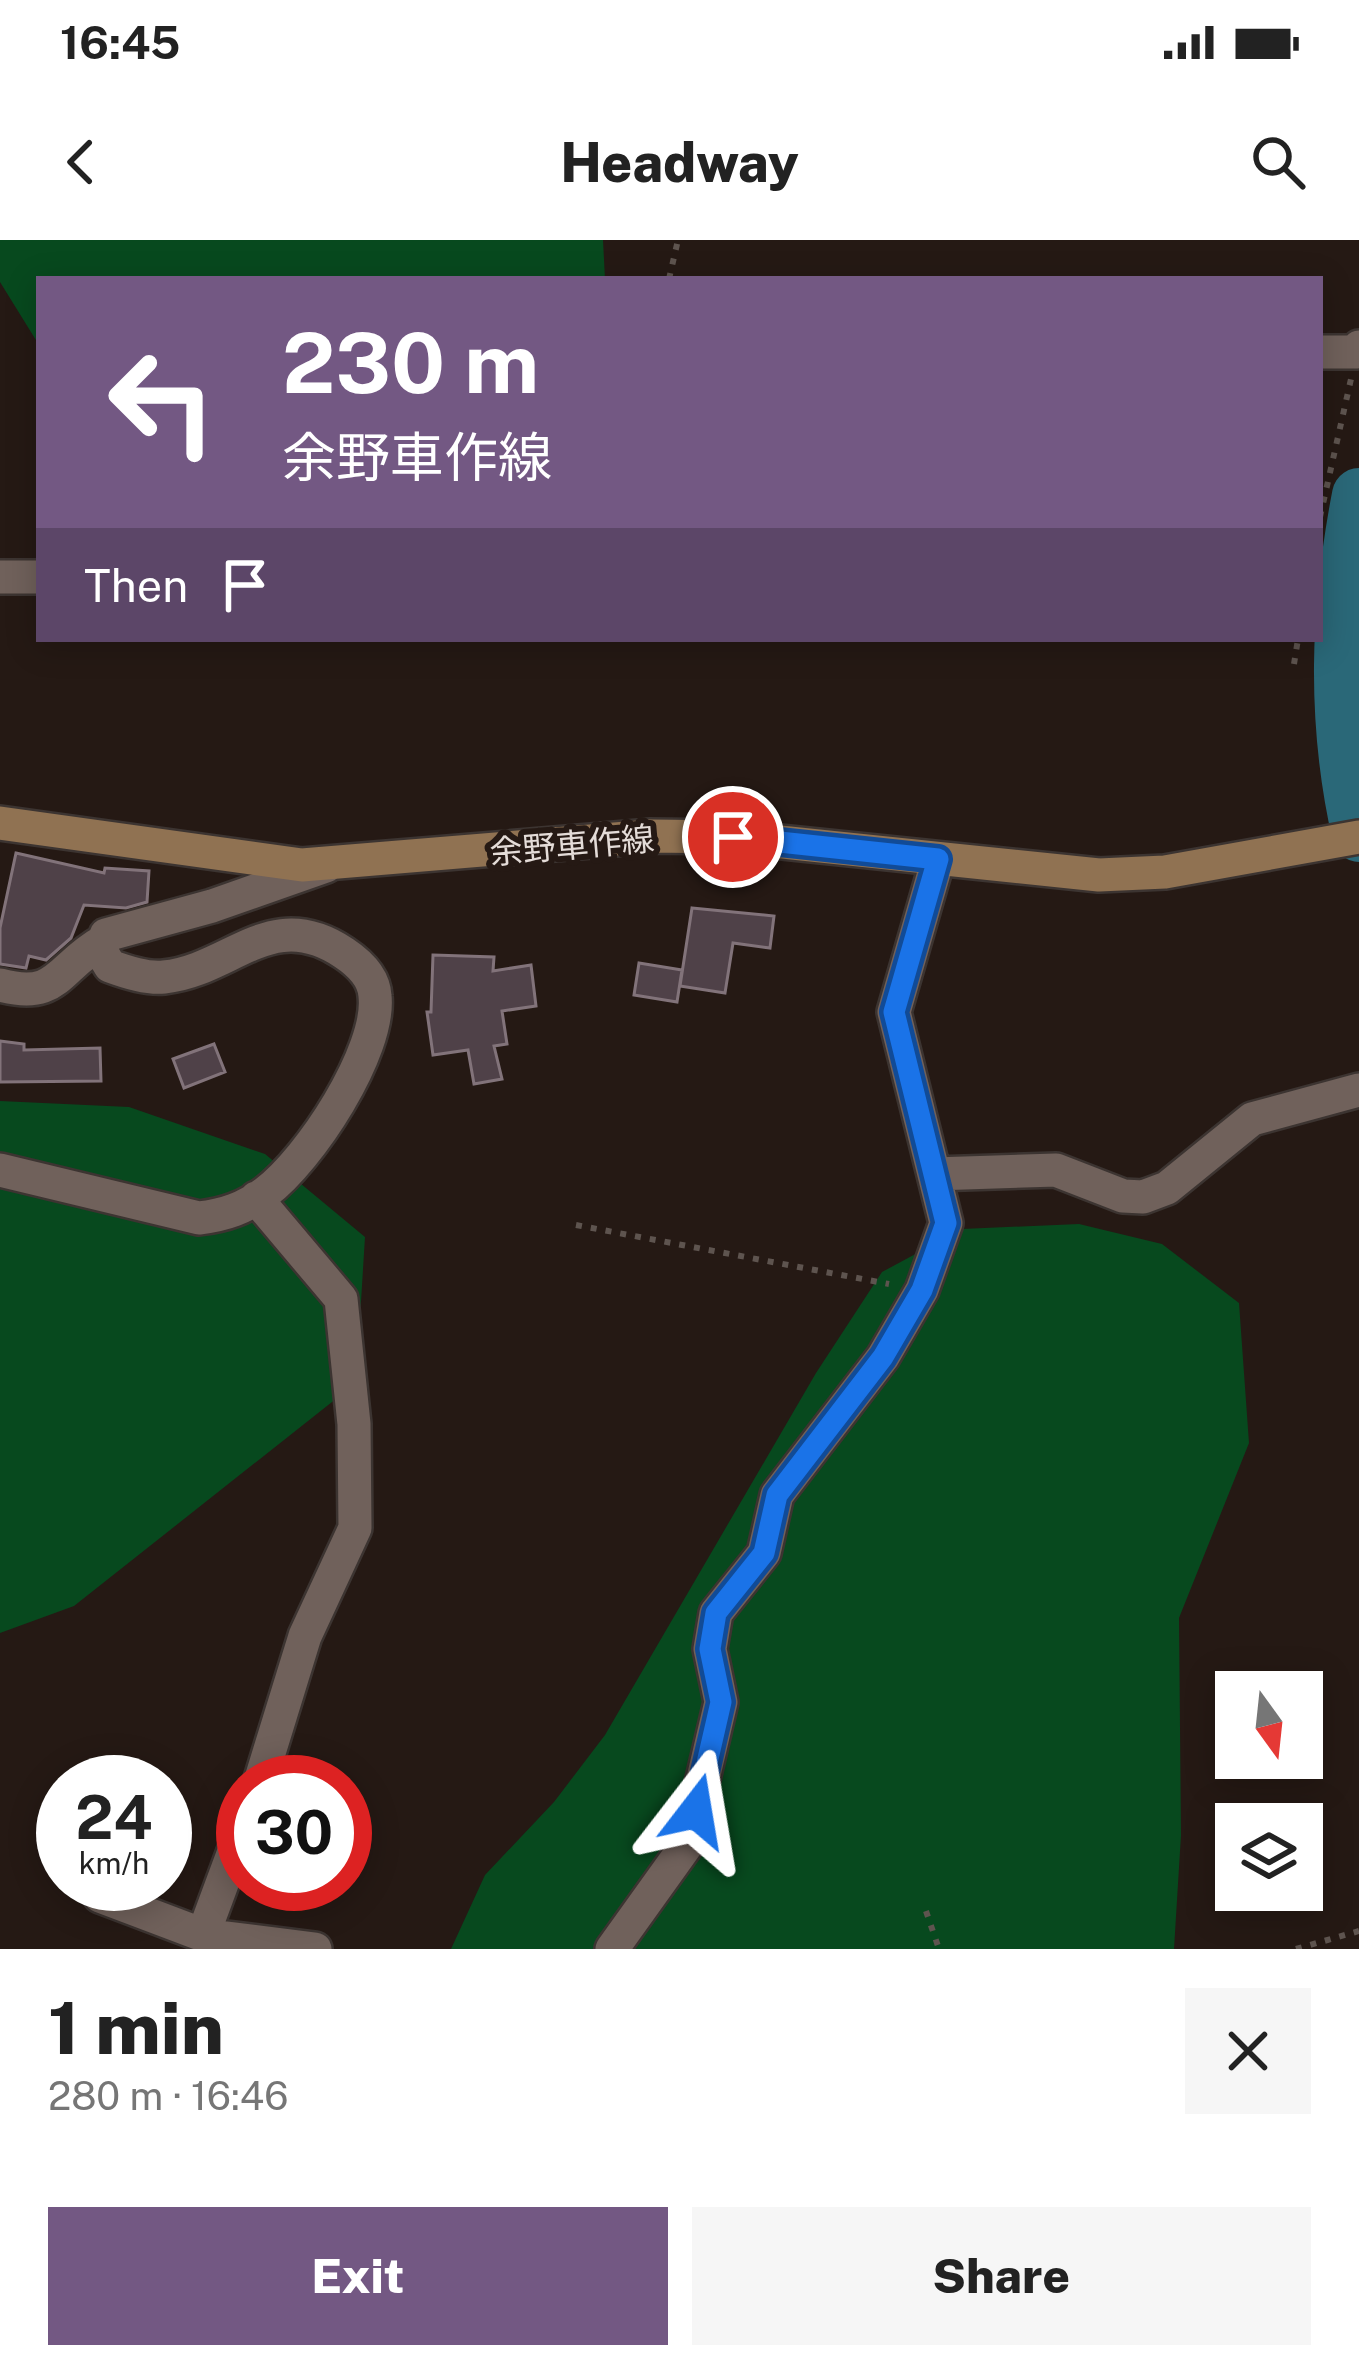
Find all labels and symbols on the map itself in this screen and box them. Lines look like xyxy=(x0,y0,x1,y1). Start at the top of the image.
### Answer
pin xyxy=(682,786,784,888)
street label: 余野車作線 xyxy=(488,819,656,871)
north arrow xyxy=(1215,1671,1323,1779)
position arrow xyxy=(633,1748,759,1874)
speed limit sign: 30 xyxy=(216,1755,372,1911)

